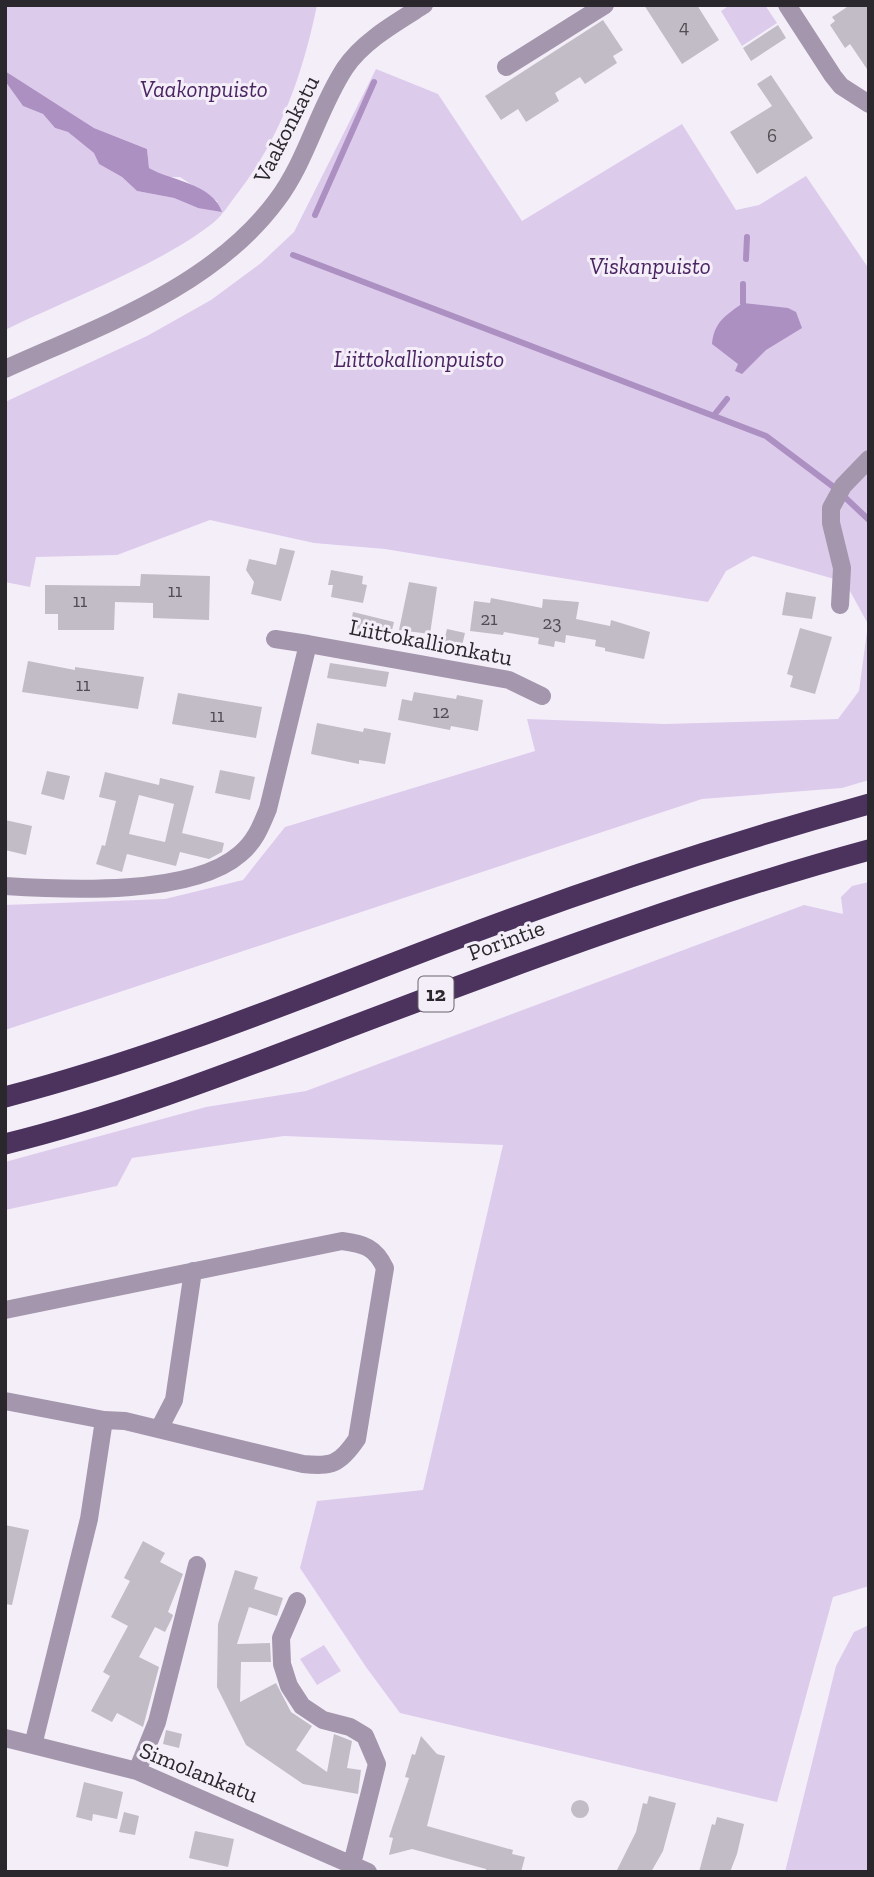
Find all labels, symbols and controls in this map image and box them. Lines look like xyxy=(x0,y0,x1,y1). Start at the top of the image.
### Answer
house number: 4 xyxy=(679,15,689,38)
street label: Vaakonkatu xyxy=(247,71,325,188)
park label: Vaakonpuisto xyxy=(140,75,268,103)
house number: 6 xyxy=(767,124,777,147)
park label: Viskanpuisto xyxy=(589,252,711,280)
park label: Liittokallionpuisto xyxy=(334,345,504,373)
house number: 11 xyxy=(168,579,182,602)
house number: 11 xyxy=(73,589,87,612)
house number: 21 xyxy=(480,607,498,630)
house number: 23 xyxy=(542,611,562,634)
street label: Liittokallionkatu xyxy=(347,612,515,672)
house number: 11 xyxy=(76,673,90,696)
house number: 12 xyxy=(432,700,450,723)
house number: 11 xyxy=(210,704,224,727)
street label: Porintie xyxy=(464,913,548,967)
road number: 12 xyxy=(418,976,453,1012)
street label: Simolankatu xyxy=(136,1736,262,1808)

